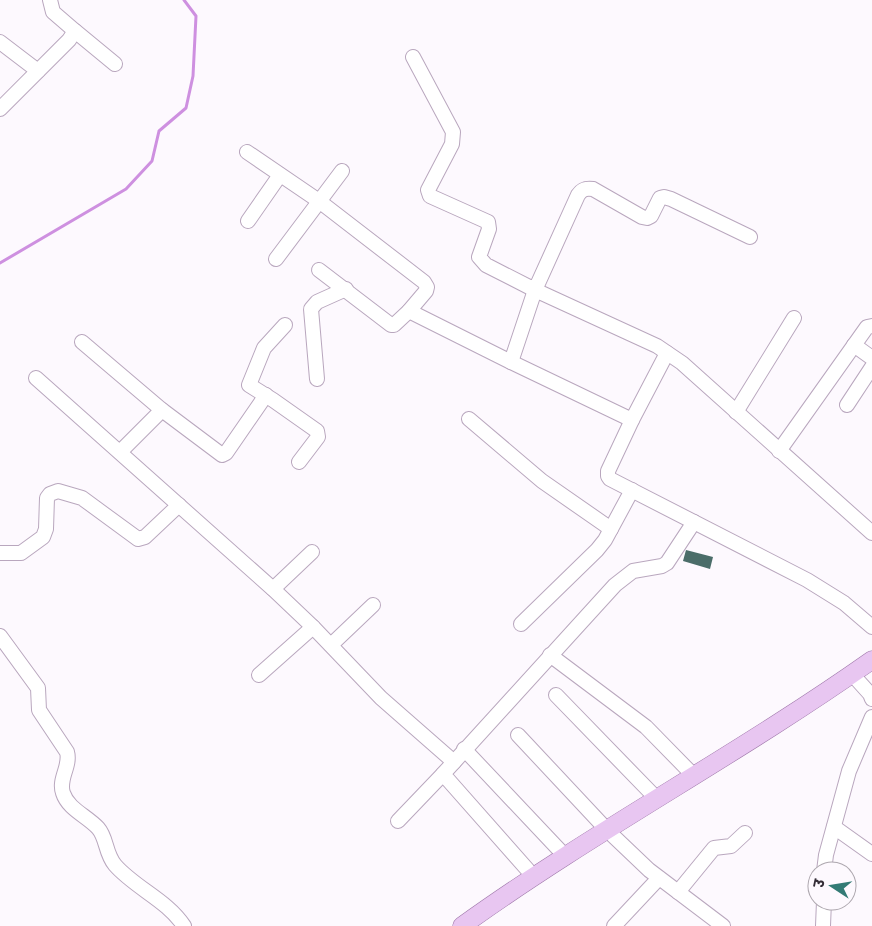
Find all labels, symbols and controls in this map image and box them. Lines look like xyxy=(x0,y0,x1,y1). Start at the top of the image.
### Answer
north arrow xyxy=(807,861,857,911)
text: उ xyxy=(808,876,830,890)

